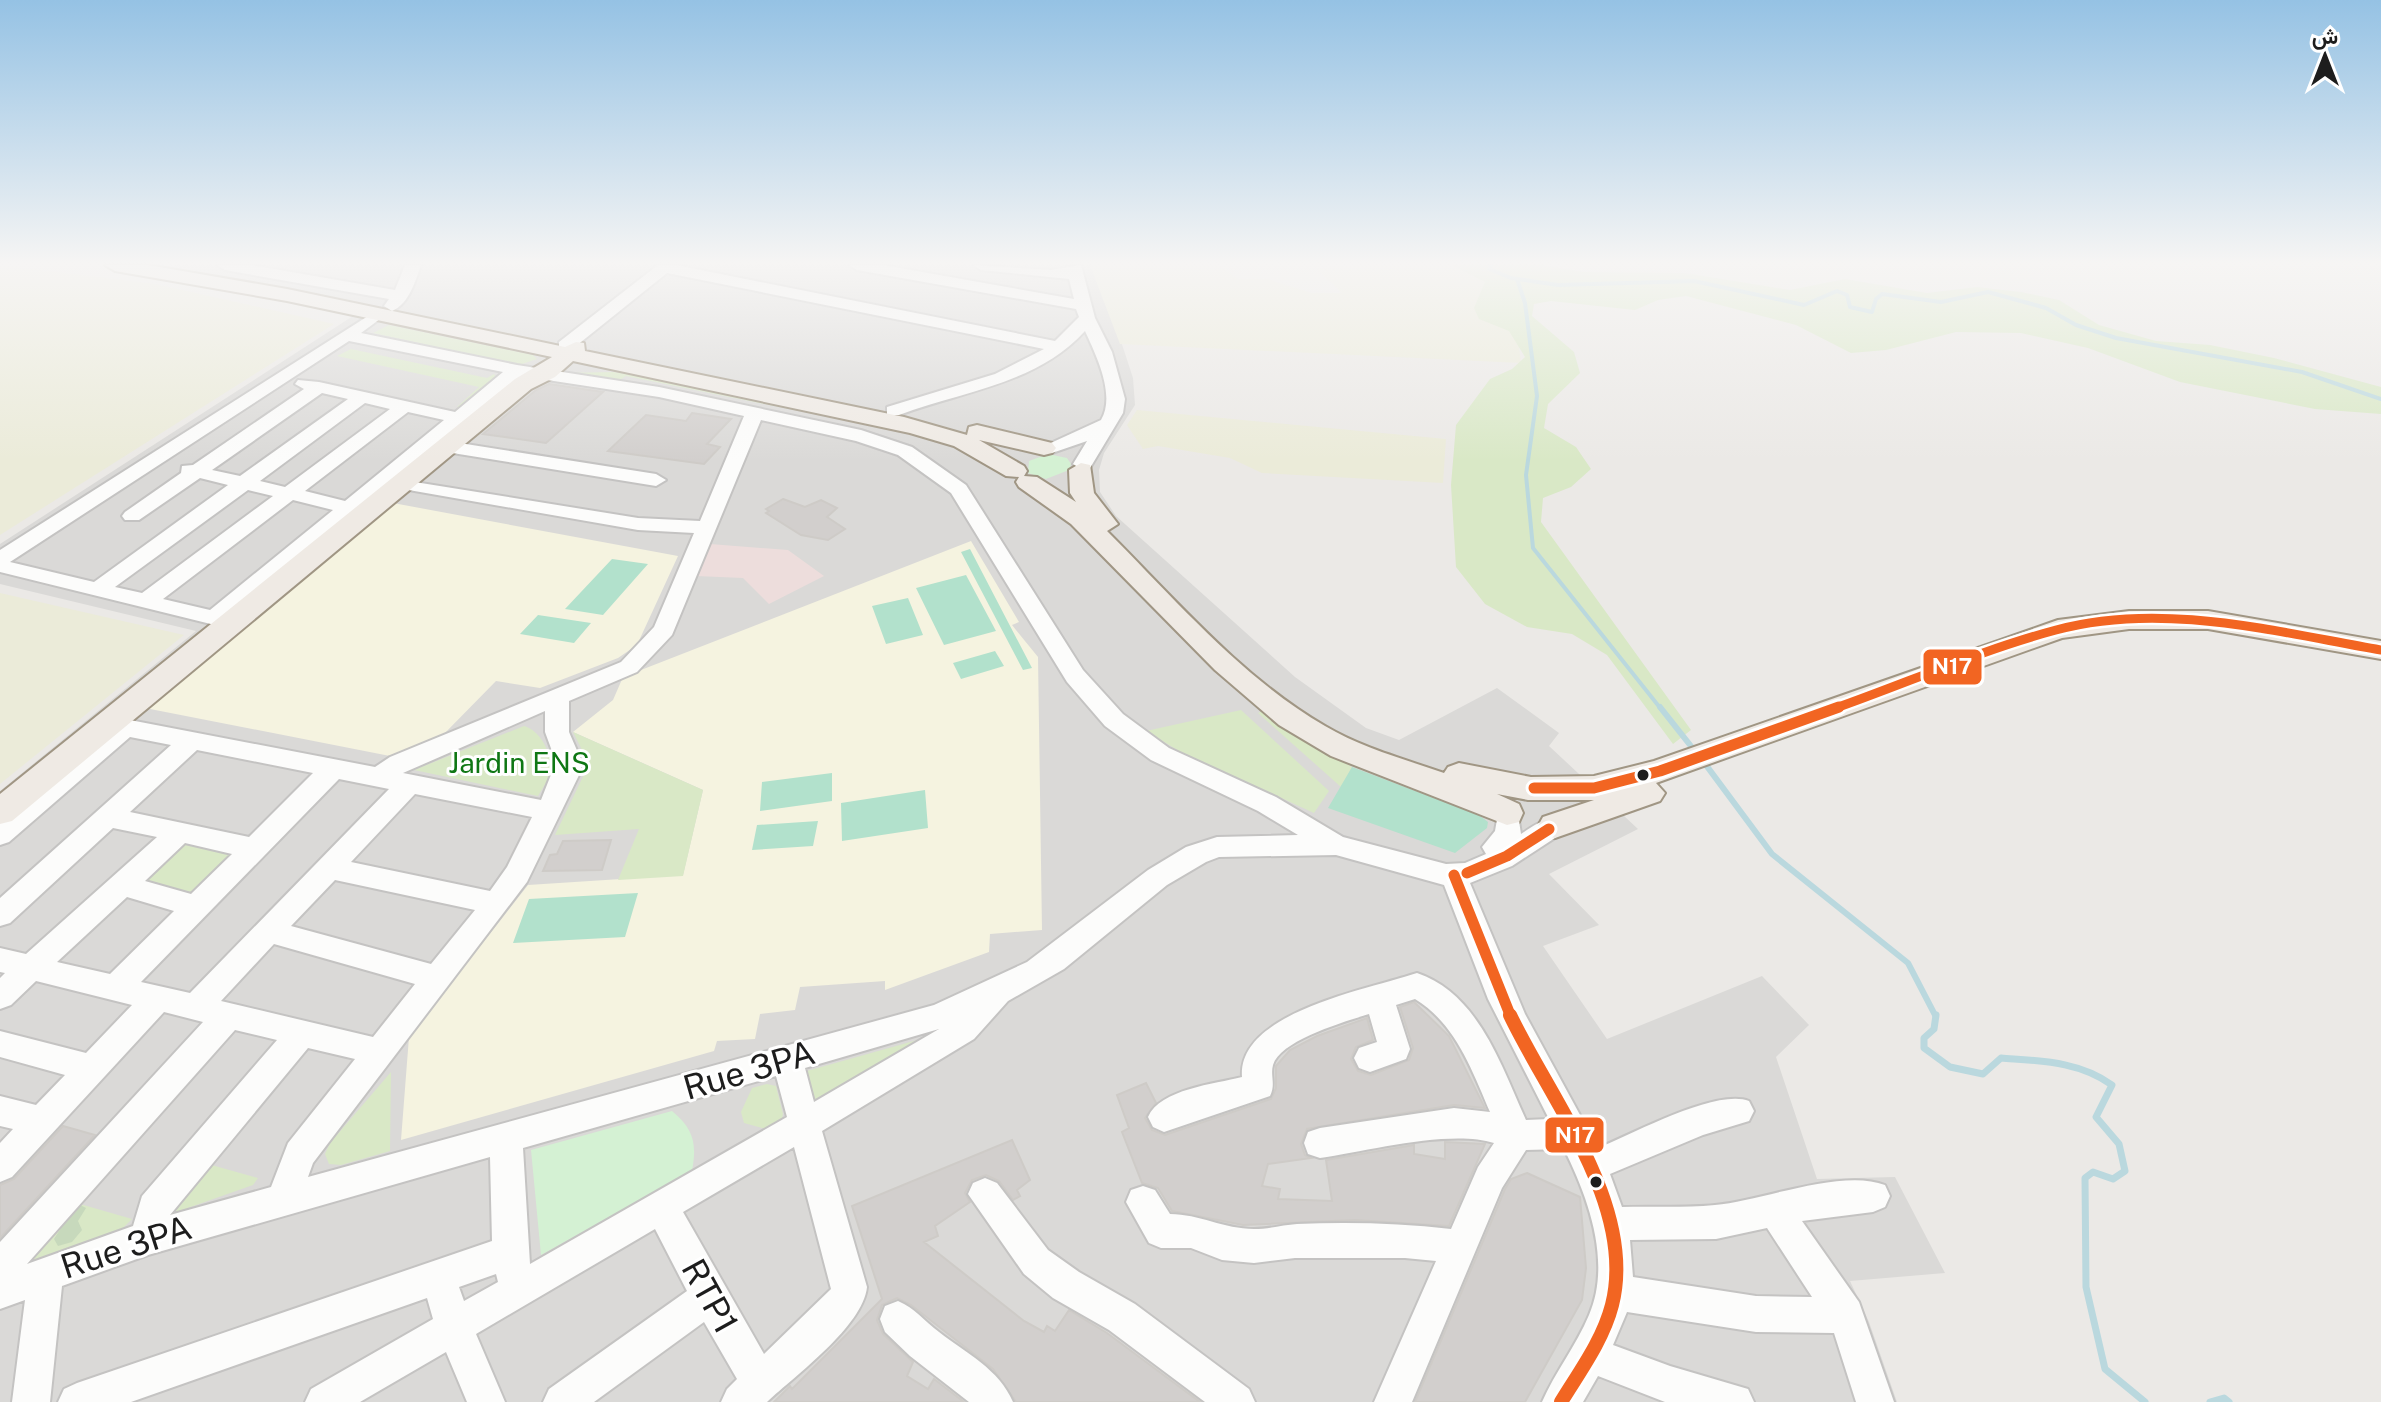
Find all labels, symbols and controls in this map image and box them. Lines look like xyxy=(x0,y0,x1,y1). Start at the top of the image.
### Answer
north arrow xyxy=(2285,16,2365,96)
text: ش xyxy=(2312,23,2338,50)
line badge: N17 xyxy=(1922,648,1983,686)
text: N17 xyxy=(1932,653,1972,679)
park label: Jardin ENS xyxy=(448,746,590,779)
unlabelled marker xyxy=(1635,767,1651,783)
street label: Rue 3PA xyxy=(679,1032,819,1108)
line badge: N17 xyxy=(1544,1116,1605,1154)
text: N17 xyxy=(1555,1122,1595,1148)
unlabelled marker xyxy=(1588,1174,1604,1190)
street label: Rue 3PA xyxy=(56,1207,196,1287)
street label: RTP1 xyxy=(674,1252,746,1340)

